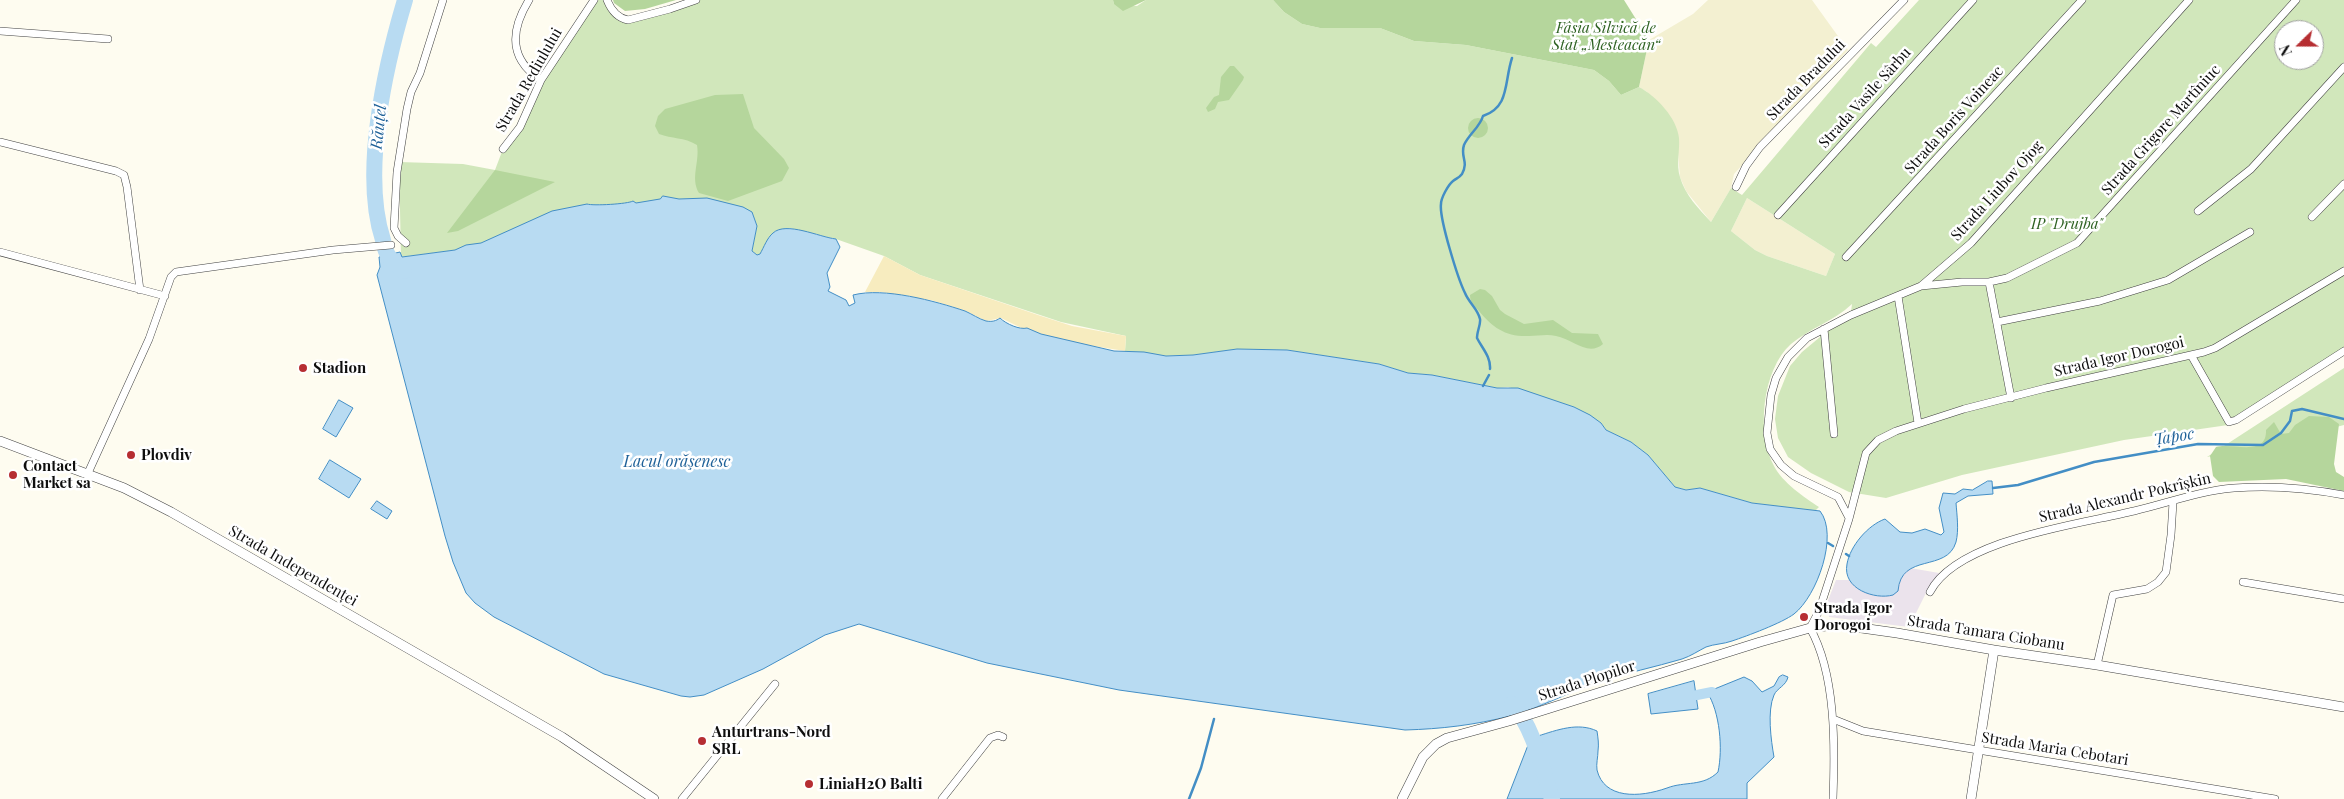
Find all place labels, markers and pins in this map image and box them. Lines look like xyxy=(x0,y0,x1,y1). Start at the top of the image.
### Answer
place label: Stadion xyxy=(313,359,366,377)
marker: Stadion xyxy=(297,362,309,374)
place label: Plovdiv xyxy=(141,446,192,464)
marker: Plovdiv xyxy=(125,449,137,461)
place label: Contact Market sa xyxy=(23,457,91,492)
marker: Contact Market sa xyxy=(7,469,19,481)
place label: Strada Igor Dorogoi xyxy=(1814,599,1892,634)
marker: Strada Igor Dorogoi xyxy=(1798,611,1810,623)
place label: Anturtrans-Nord SRL xyxy=(712,723,831,758)
marker: Anturtrans-Nord SRL xyxy=(696,735,708,747)
place label: LiniaH2O Balti xyxy=(819,775,922,793)
marker: LiniaH2O Balti xyxy=(803,778,815,790)

